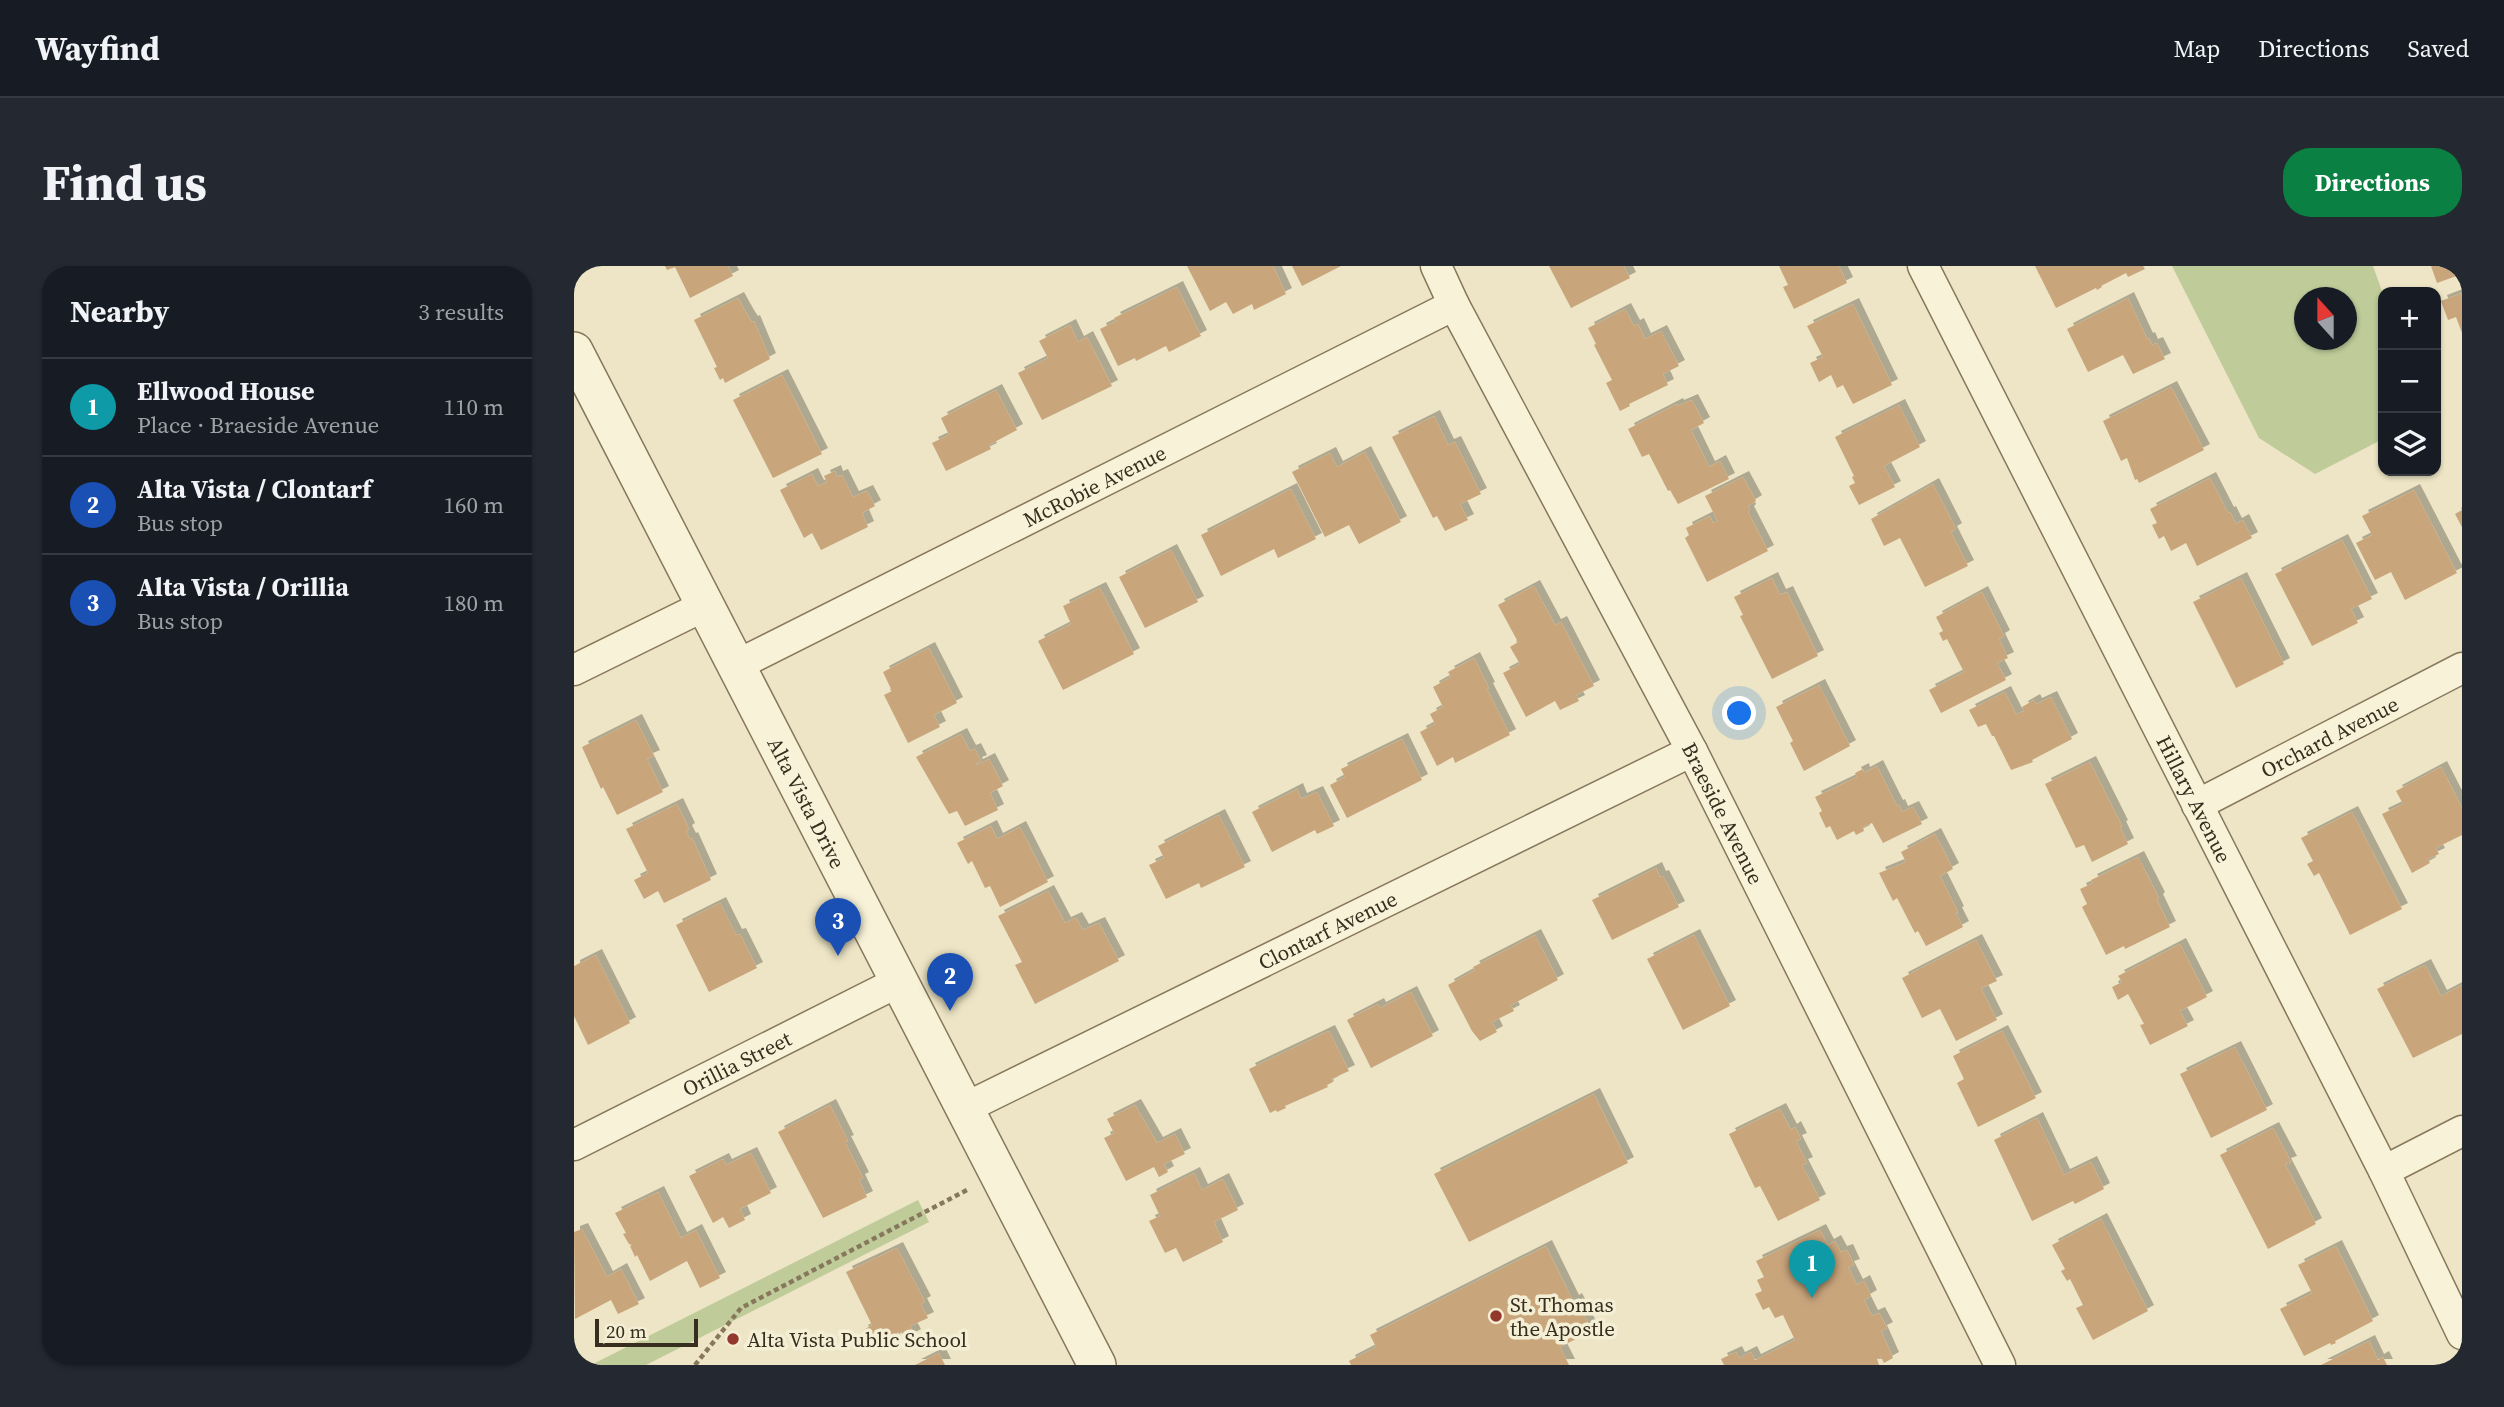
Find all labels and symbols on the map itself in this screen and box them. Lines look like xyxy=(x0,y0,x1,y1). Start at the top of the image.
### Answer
north arrow xyxy=(2294,287,2357,350)
street label: McRobie Avenue xyxy=(1018,438,1171,534)
street label: Orchard Avenue xyxy=(2256,689,2403,784)
your location xyxy=(1722,696,1756,730)
street label: Hillary Avenue xyxy=(2150,730,2239,868)
street label: Alta Vista Drive xyxy=(761,732,853,873)
street label: Braeside Avenue xyxy=(1675,737,1771,889)
street label: Clontarf Avenue xyxy=(1253,884,1402,976)
pin: 3 xyxy=(815,898,861,956)
pin: 2 xyxy=(927,953,973,1011)
street label: Orillia Street xyxy=(677,1023,796,1103)
pin: 1 xyxy=(1789,1240,1835,1298)
place label: St. Thomas the Apostle xyxy=(1510,1290,1615,1343)
marker: St. Thomas the Apostle xyxy=(1488,1308,1504,1324)
scale bar xyxy=(595,1316,698,1348)
place label: Alta Vista Public School xyxy=(747,1325,967,1354)
marker: Alta Vista Public School xyxy=(725,1331,741,1347)

